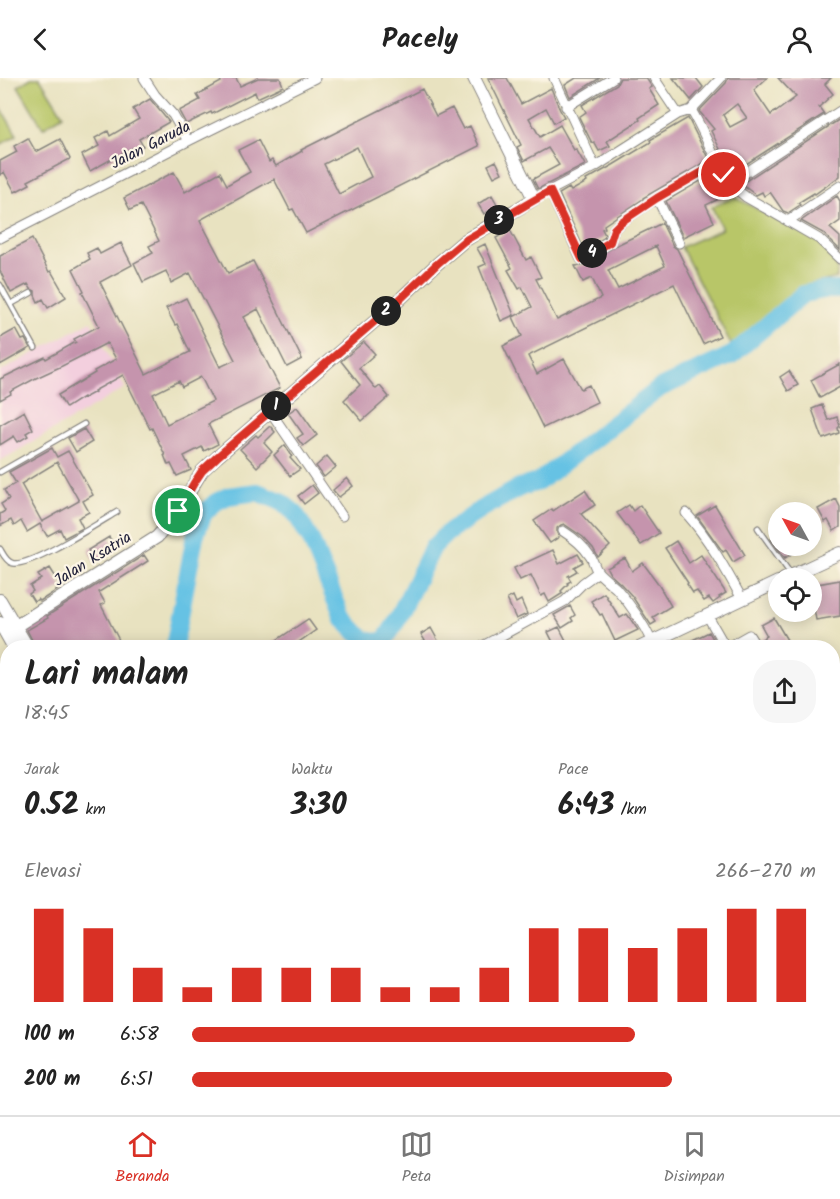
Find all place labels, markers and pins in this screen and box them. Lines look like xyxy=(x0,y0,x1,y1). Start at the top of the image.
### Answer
pin xyxy=(698,149,749,200)
pin: 3 xyxy=(484,205,514,235)
pin: 4 xyxy=(577,238,607,268)
pin: 2 xyxy=(371,296,401,326)
pin: 1 xyxy=(261,391,291,421)
pin xyxy=(152,485,203,536)

